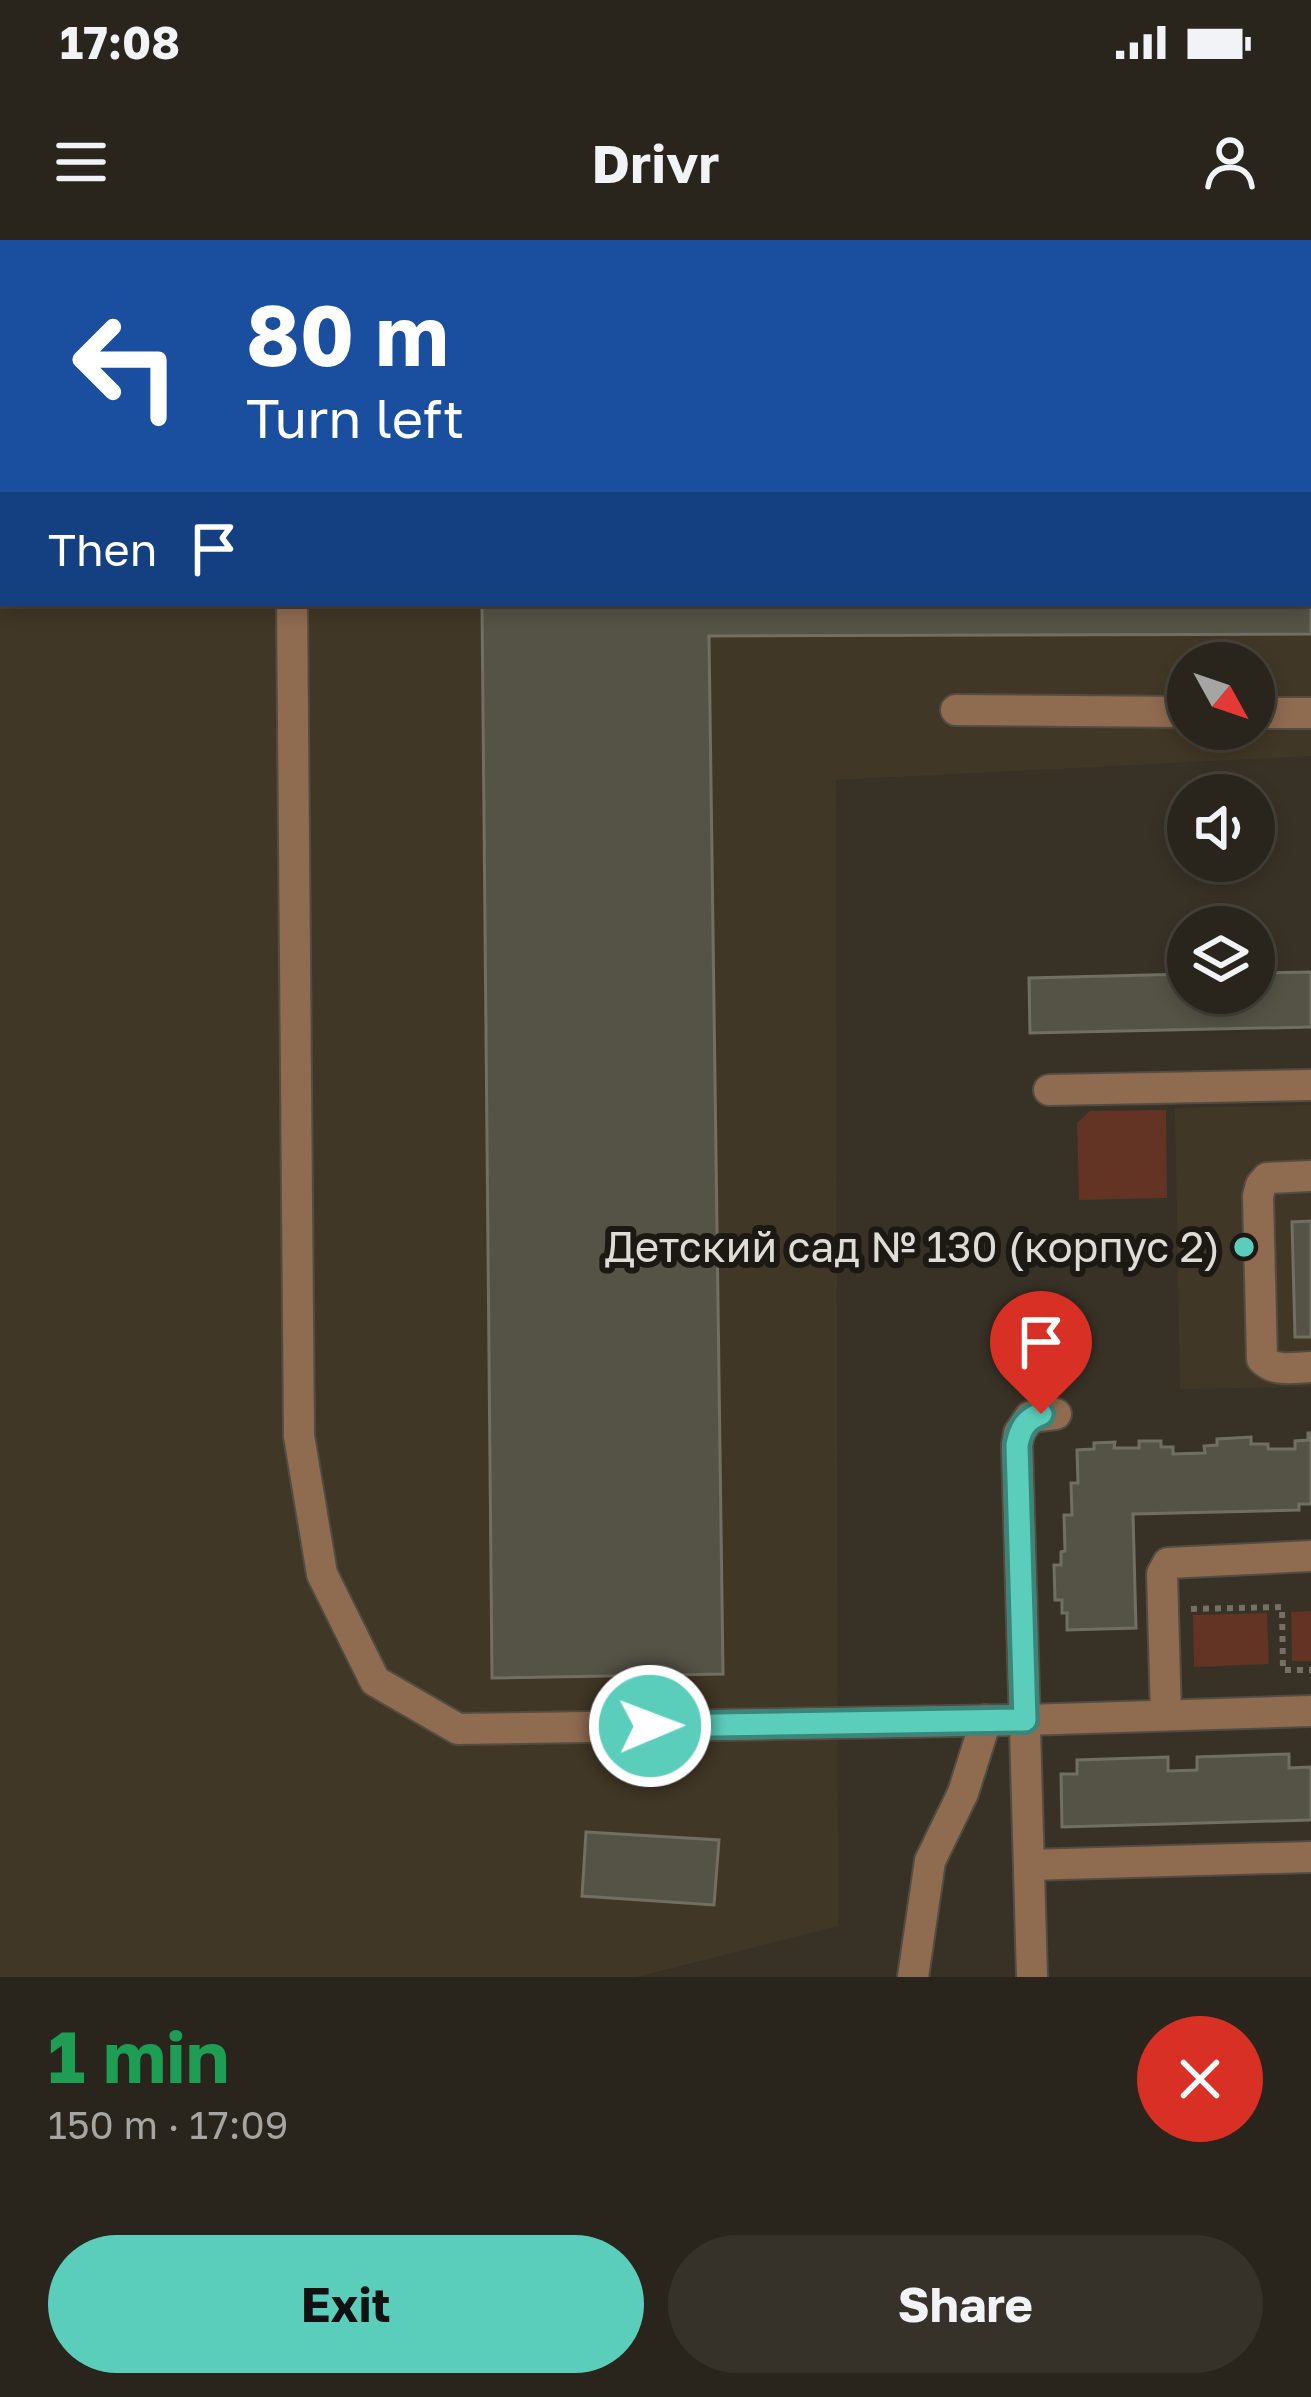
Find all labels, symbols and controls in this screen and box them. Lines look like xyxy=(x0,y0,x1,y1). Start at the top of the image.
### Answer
text: 17:08 xyxy=(60,15,180,69)
icon: menu xyxy=(48,129,114,195)
icon: person xyxy=(1197,129,1263,195)
text: Drivr xyxy=(592,130,719,195)
text: 80 m xyxy=(246,284,449,384)
icon: left xyxy=(48,288,204,444)
text: Turn left xyxy=(246,385,464,450)
icon: arrive xyxy=(181,516,247,582)
text: Then xyxy=(48,522,157,576)
north arrow xyxy=(1167,642,1275,750)
map controls xyxy=(1167,642,1275,1014)
button: sound xyxy=(1167,774,1275,882)
button: layers xyxy=(1167,906,1275,1014)
place label: Детский сад № 130 (корпус 2) xyxy=(604,1221,1220,1271)
marker: Детский сад № 130 (корпус 2) xyxy=(1231,1234,1257,1260)
pin xyxy=(990,1291,1092,1414)
icon: arrive xyxy=(1008,1309,1074,1375)
position arrow xyxy=(587,1663,713,1789)
text: 1 min xyxy=(48,2012,229,2099)
button: close xyxy=(1137,2016,1263,2142)
text: 150 m · 17:09 xyxy=(48,2101,288,2148)
button: Exit xyxy=(48,2235,644,2373)
button: Share xyxy=(668,2235,1263,2373)

